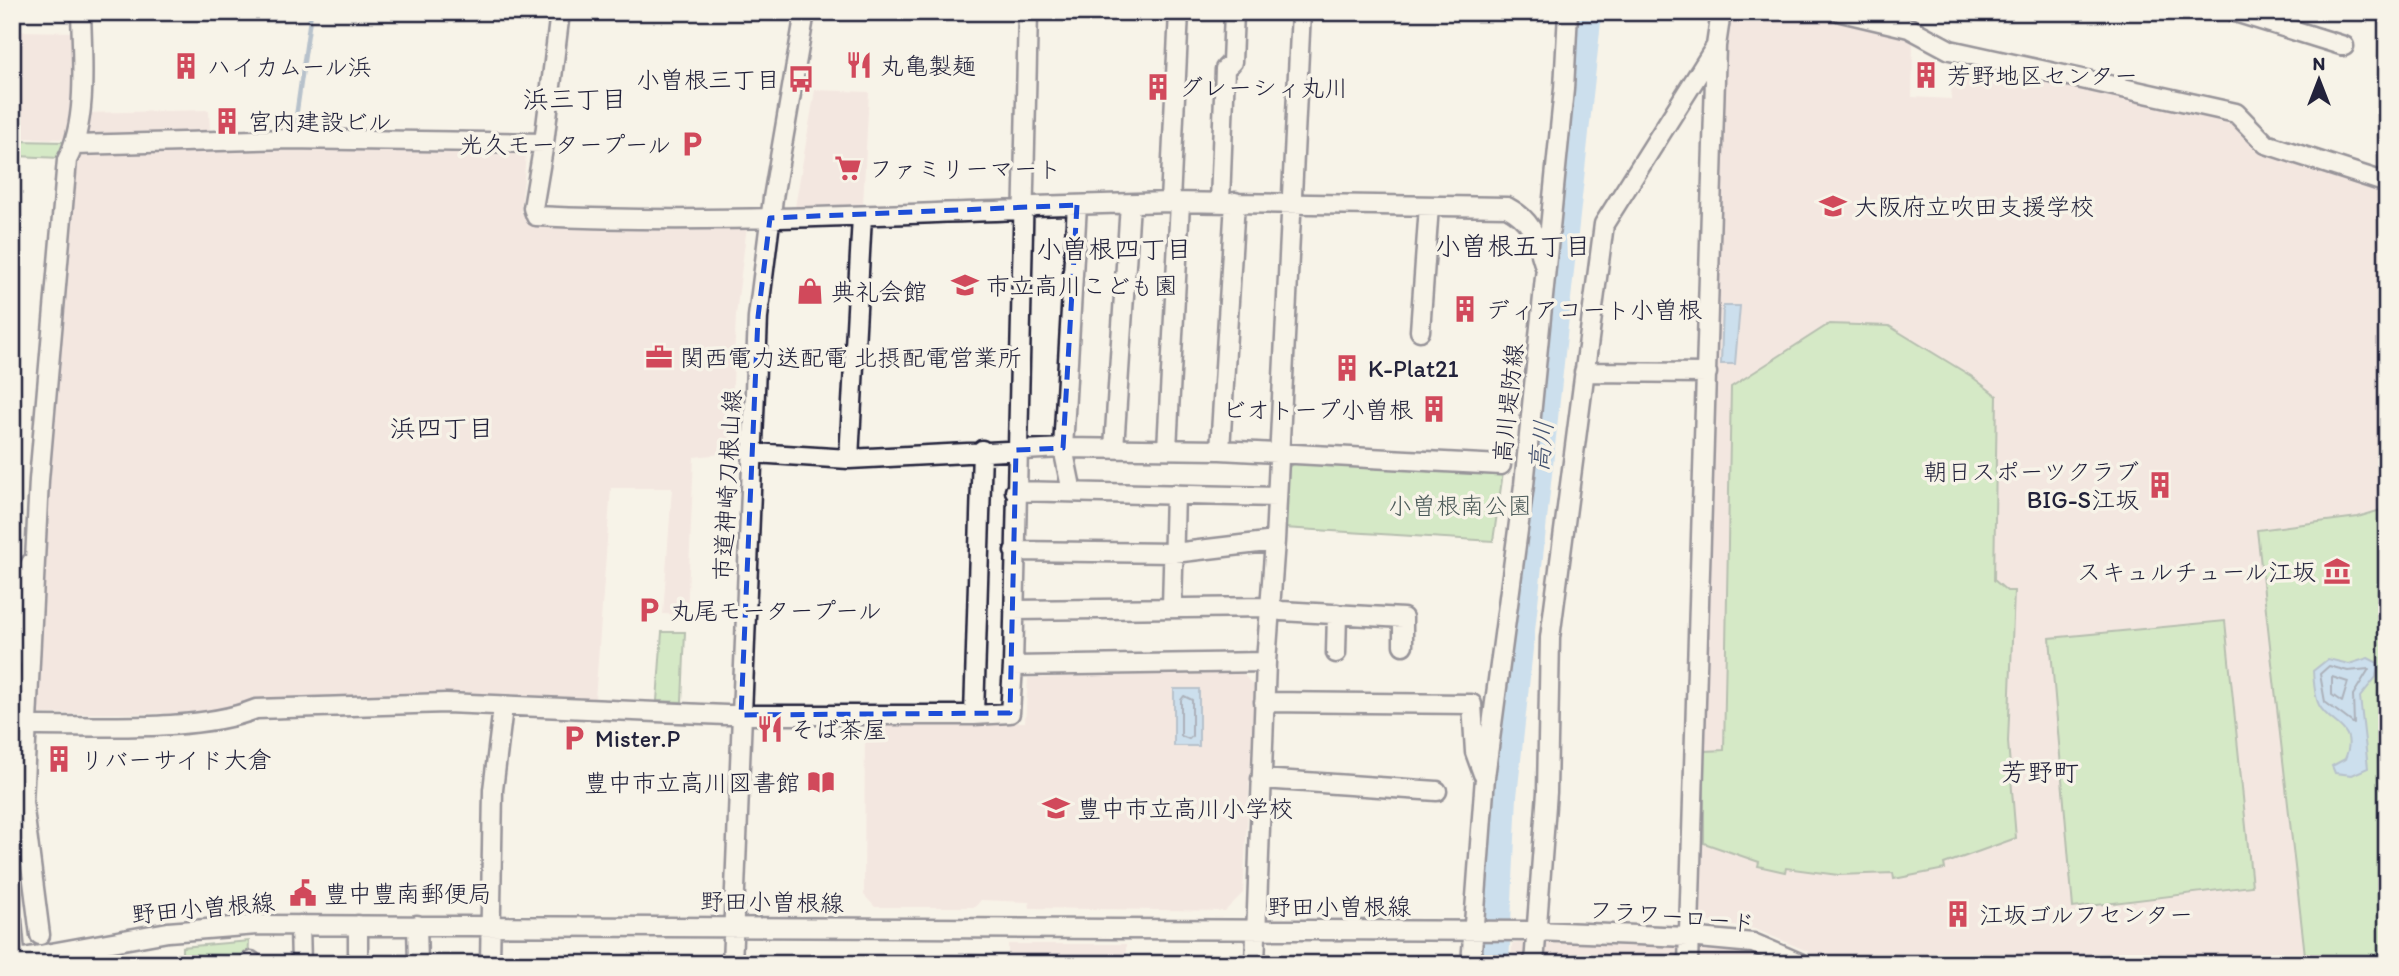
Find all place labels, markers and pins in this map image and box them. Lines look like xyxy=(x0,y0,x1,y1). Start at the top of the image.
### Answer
restaurant icon: 丸亀製麺 xyxy=(844,50,874,80)
building icon: ハイカムール浜 xyxy=(171,51,201,81)
place label: 丸亀製麺 xyxy=(880,51,976,80)
place label: ハイカムール浜 xyxy=(207,52,372,81)
building icon: 芳野地区センター xyxy=(1911,60,1941,90)
place label: 芳野地区センター xyxy=(1947,61,2138,90)
bus stop icon: 小曽根三丁目 xyxy=(786,64,816,94)
place label: 小曽根三丁目 xyxy=(636,65,780,94)
building icon: グレーシィ丸川 xyxy=(1143,72,1173,102)
place label: グレーシィ丸川 xyxy=(1179,73,1348,102)
building icon: 宮内建設ビル xyxy=(212,106,242,136)
place label: 宮内建設ビル xyxy=(248,107,392,136)
parking icon: 光久モータープール xyxy=(677,129,707,159)
place label: 光久モータープール xyxy=(459,130,671,159)
supermarket icon: ファミリーマート xyxy=(833,153,863,183)
place label: ファミリーマート xyxy=(869,154,1061,183)
school or university icon: 大阪府立吹田支援学校 xyxy=(1818,191,1848,221)
place label: 大阪府立吹田支援学校 xyxy=(1854,192,2094,221)
school or university icon: 市立高川こども園 xyxy=(950,270,980,300)
place label: 市立高川こども園 xyxy=(986,271,1178,300)
shop icon: 典礼会館 xyxy=(795,276,825,306)
place label: 典礼会館 xyxy=(831,277,927,306)
building icon: ディアコート小曽根 xyxy=(1450,294,1480,324)
place label: ディアコート小曽根 xyxy=(1486,295,1702,324)
office icon: 関西電力送配電 北摂配電営業所 xyxy=(644,342,674,372)
place label: 関西電力送配電 北摂配電営業所 xyxy=(680,343,1021,372)
building icon: K-Plat21 xyxy=(1332,353,1362,383)
place label: K-Plat21 xyxy=(1368,354,1459,383)
building icon: ビオトープ小曽根 xyxy=(1419,394,1449,424)
place label: ビオトープ小曽根 xyxy=(1222,395,1413,424)
place label: 朝日スポーツクラブ BIG-S江坂 xyxy=(1923,457,2139,514)
building icon: 朝日スポーツクラブ BIG-S江坂 xyxy=(2145,470,2175,500)
museum icon: スキュルチュール江坂 xyxy=(2322,556,2352,586)
place label: スキュルチュール江坂 xyxy=(2077,557,2316,586)
parking icon: 丸尾モータープール xyxy=(634,595,664,625)
place label: 丸尾モータープール xyxy=(670,596,882,625)
restaurant icon: そば茶屋 xyxy=(755,714,785,744)
place label: そば茶屋 xyxy=(791,715,887,744)
parking icon: Mister.P xyxy=(559,723,589,753)
place label: Mister.P xyxy=(595,724,680,753)
building icon: リバーサイド大倉 xyxy=(44,744,74,774)
place label: リバーサイド大倉 xyxy=(80,745,272,774)
library icon: 豊中市立高川図書館 xyxy=(806,767,836,797)
place label: 豊中市立高川図書館 xyxy=(584,768,800,797)
school or university icon: 豊中市立高川小学校 xyxy=(1041,793,1071,823)
place label: 豊中市立高川小学校 xyxy=(1077,794,1293,823)
public building icon: 豊中豊南郵便局 xyxy=(288,878,318,908)
place label: 豊中豊南郵便局 xyxy=(324,879,492,908)
building icon: 江坂ゴルフセンター xyxy=(1943,899,1973,929)
place label: 江坂ゴルフセンター xyxy=(1979,900,2193,929)

